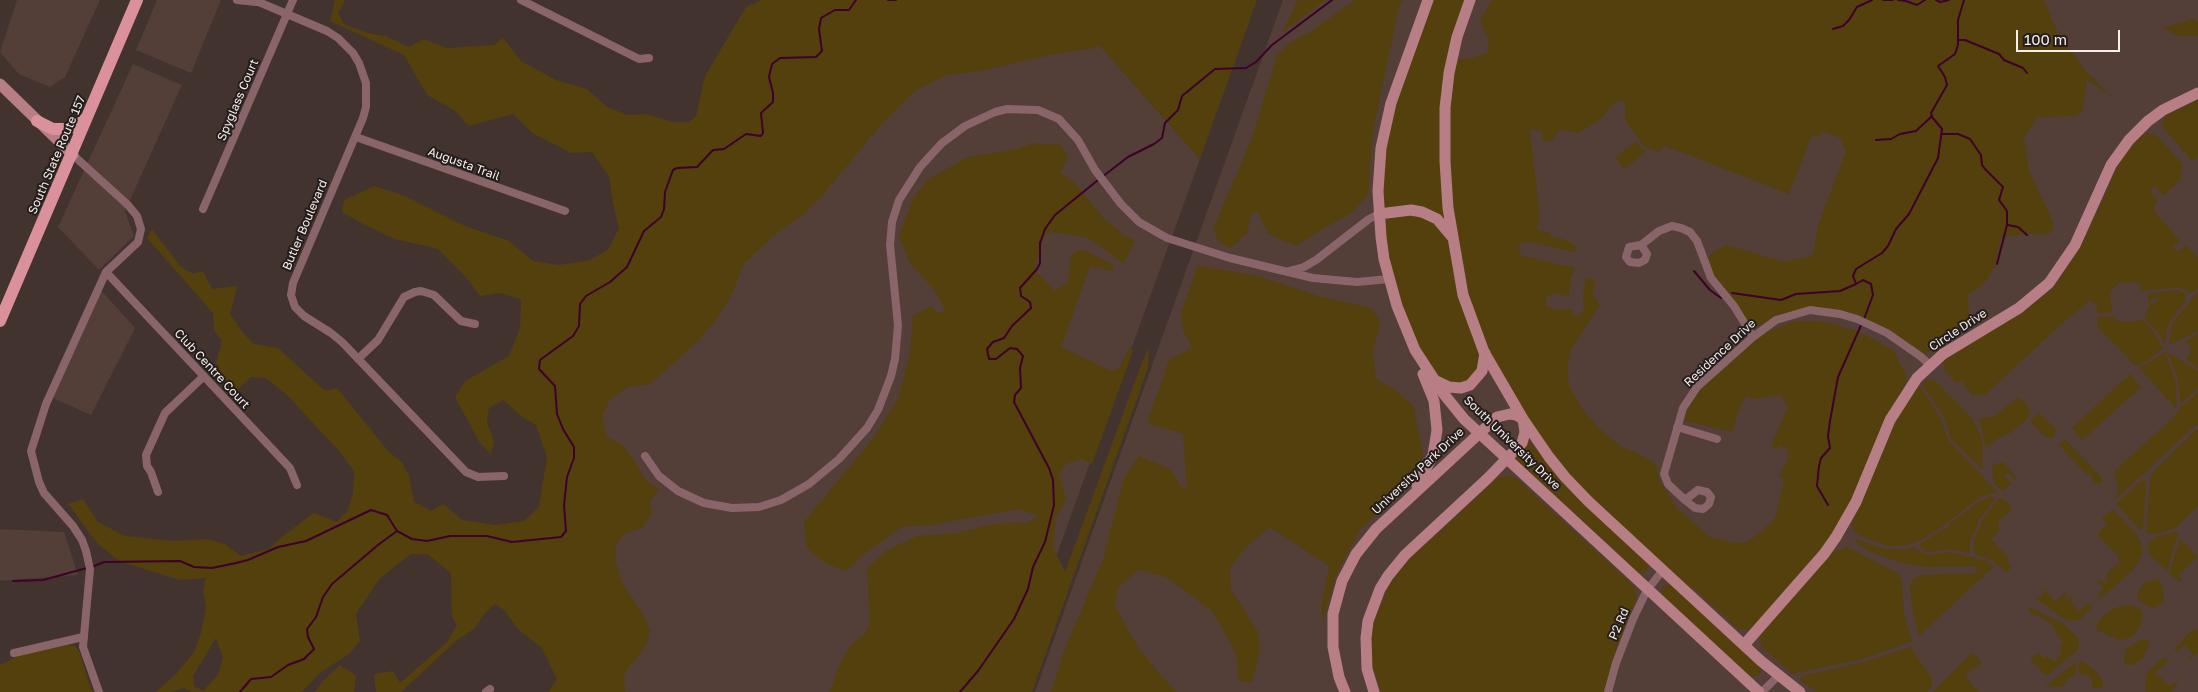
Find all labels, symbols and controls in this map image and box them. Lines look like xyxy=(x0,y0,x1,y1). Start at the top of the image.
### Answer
scale bar xyxy=(2018,20,2122,52)
text: 100 m xyxy=(2024,30,2067,48)
street label: Spyglass Court xyxy=(214,57,262,143)
street label: South State Route 157 xyxy=(25,94,89,216)
street label: Augusta Trail xyxy=(426,144,502,184)
street label: Butler Boulevard xyxy=(280,178,330,272)
street label: Circle Drive xyxy=(1926,306,1990,354)
street label: Residence Drive xyxy=(1681,316,1759,390)
street label: Club Centre Court xyxy=(171,326,253,412)
street label: South University Drive xyxy=(1461,393,1563,493)
street label: University Park Drive xyxy=(1369,425,1467,517)
street label: P2 Rd xyxy=(1606,606,1632,642)

